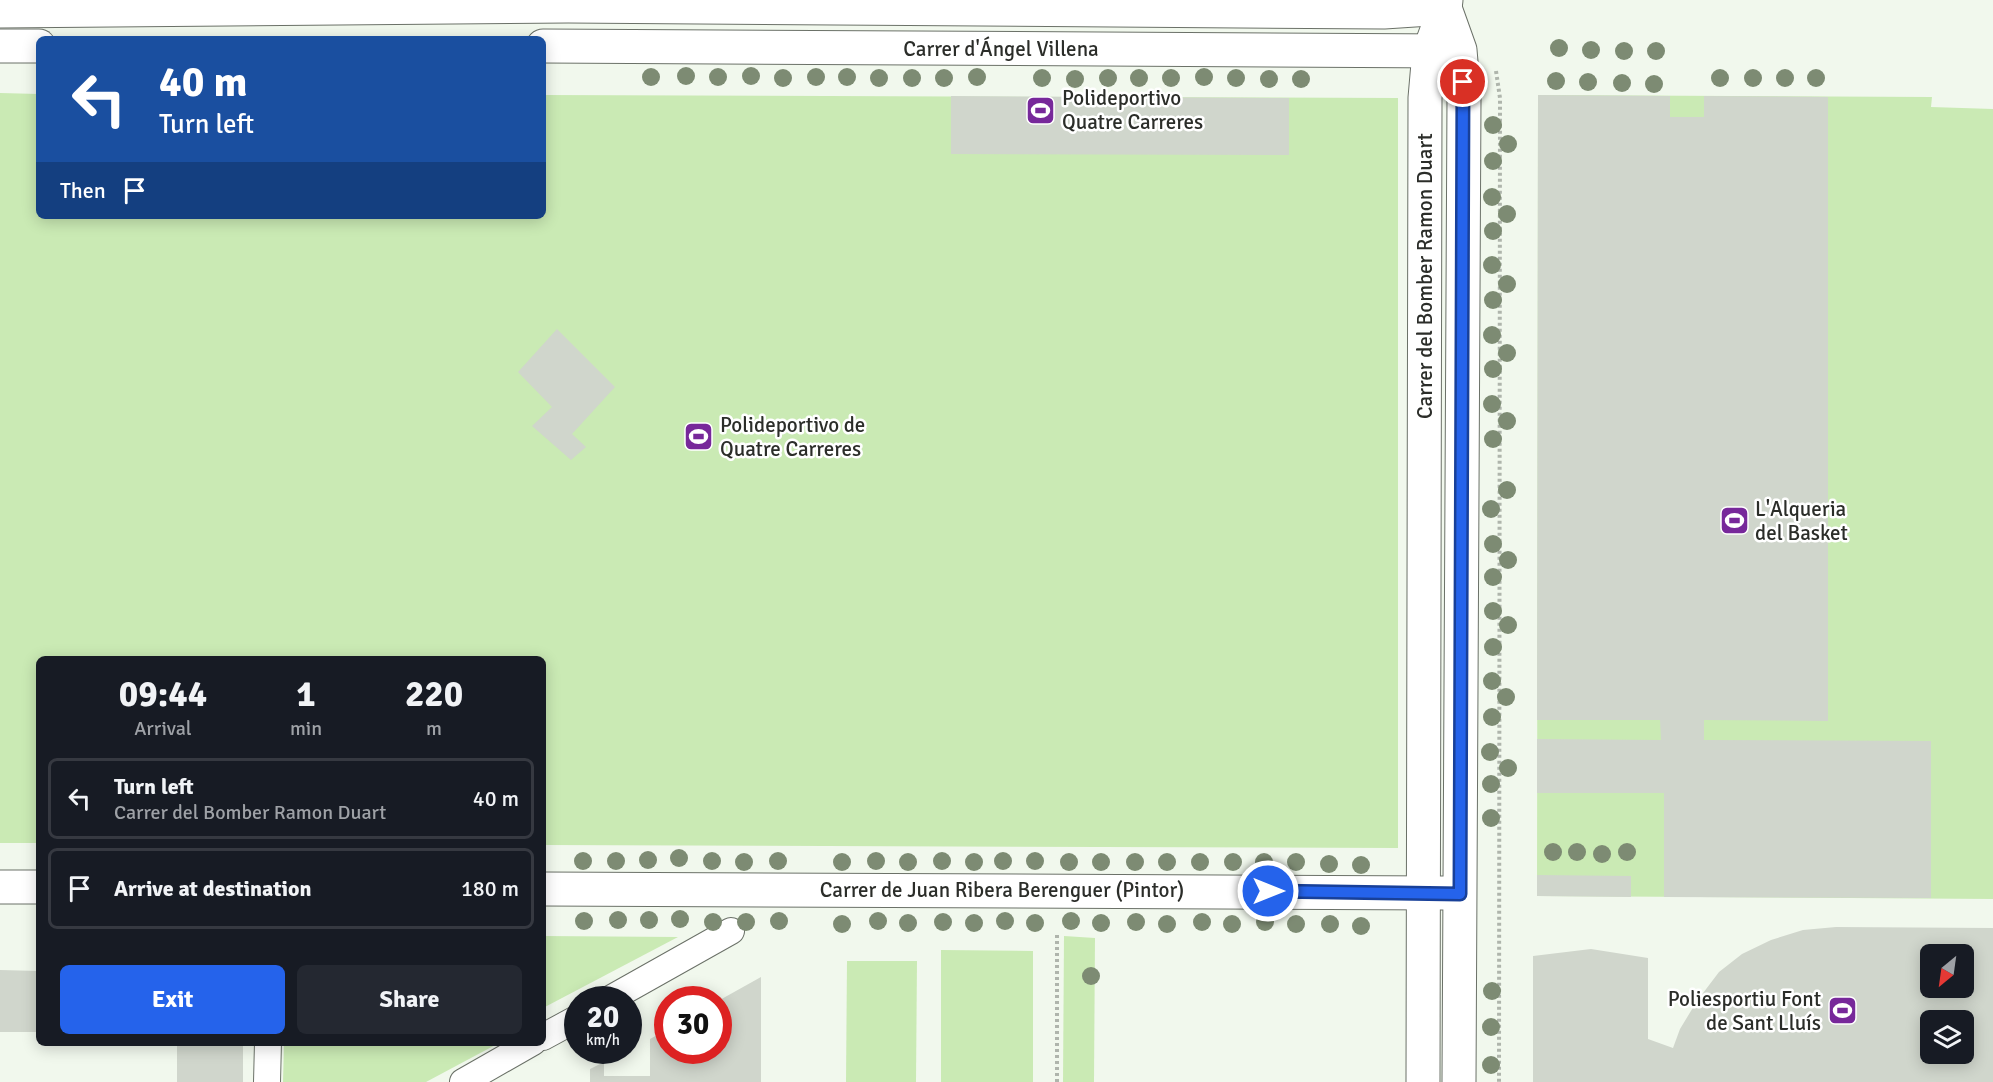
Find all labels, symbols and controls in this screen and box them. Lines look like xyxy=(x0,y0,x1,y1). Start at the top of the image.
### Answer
street label: Carrer d'Ángel Villena xyxy=(903,36,1099,62)
pin xyxy=(1437,56,1488,107)
text: 40 m xyxy=(159,57,248,108)
icon: left xyxy=(60,60,138,138)
icon: arrive xyxy=(1446,65,1479,98)
place label: Polideportivo Quatre Carreres xyxy=(1062,85,1203,135)
sports icon: Polideportivo Quatre Carreres xyxy=(1025,94,1057,126)
text: Turn left xyxy=(159,108,254,141)
street label: Carrer del Bomber Ramon Duart xyxy=(1412,133,1438,419)
icon: arrive xyxy=(118,174,151,207)
text: Then xyxy=(60,177,106,204)
place label: Polideportivo de Quatre Carreres xyxy=(720,412,865,462)
sports icon: Polideportivo de Quatre Carreres xyxy=(683,421,715,453)
place label: L'Alqueria del Basket xyxy=(1755,496,1848,546)
sports icon: L'Alqueria del Basket xyxy=(1718,505,1750,537)
text: 09:44 xyxy=(119,672,207,717)
text: 1 xyxy=(296,672,316,717)
text: 220 xyxy=(405,672,463,717)
text: Arrival xyxy=(134,716,192,741)
text: min xyxy=(290,716,322,741)
text: m xyxy=(426,716,442,741)
text: Turn left xyxy=(114,773,194,800)
icon: left xyxy=(63,782,96,815)
text: 40 m xyxy=(473,785,519,812)
text: Carrer del Bomber Ramon Duart xyxy=(114,800,386,825)
position arrow xyxy=(1236,859,1300,923)
icon: arrive xyxy=(63,872,96,905)
text: Arrive at destination xyxy=(114,875,311,902)
text: 180 m xyxy=(461,875,519,902)
street label: Carrer de Juan Ribera Berenguer (Pintor) xyxy=(820,877,1184,903)
north arrow xyxy=(1920,944,1974,998)
map controls xyxy=(1920,944,1974,1064)
button: Exit xyxy=(60,965,285,1034)
button: Share xyxy=(297,965,522,1034)
speed limit sign: 30 xyxy=(654,986,732,1064)
place label: Poliesportiu Font de Sant Lluís xyxy=(1668,986,1821,1036)
sports icon: Poliesportiu Font de Sant Lluís xyxy=(1826,995,1858,1027)
text: 20 xyxy=(587,999,619,1036)
button: layers xyxy=(1920,1010,1974,1064)
text: km/h xyxy=(586,1031,620,1049)

